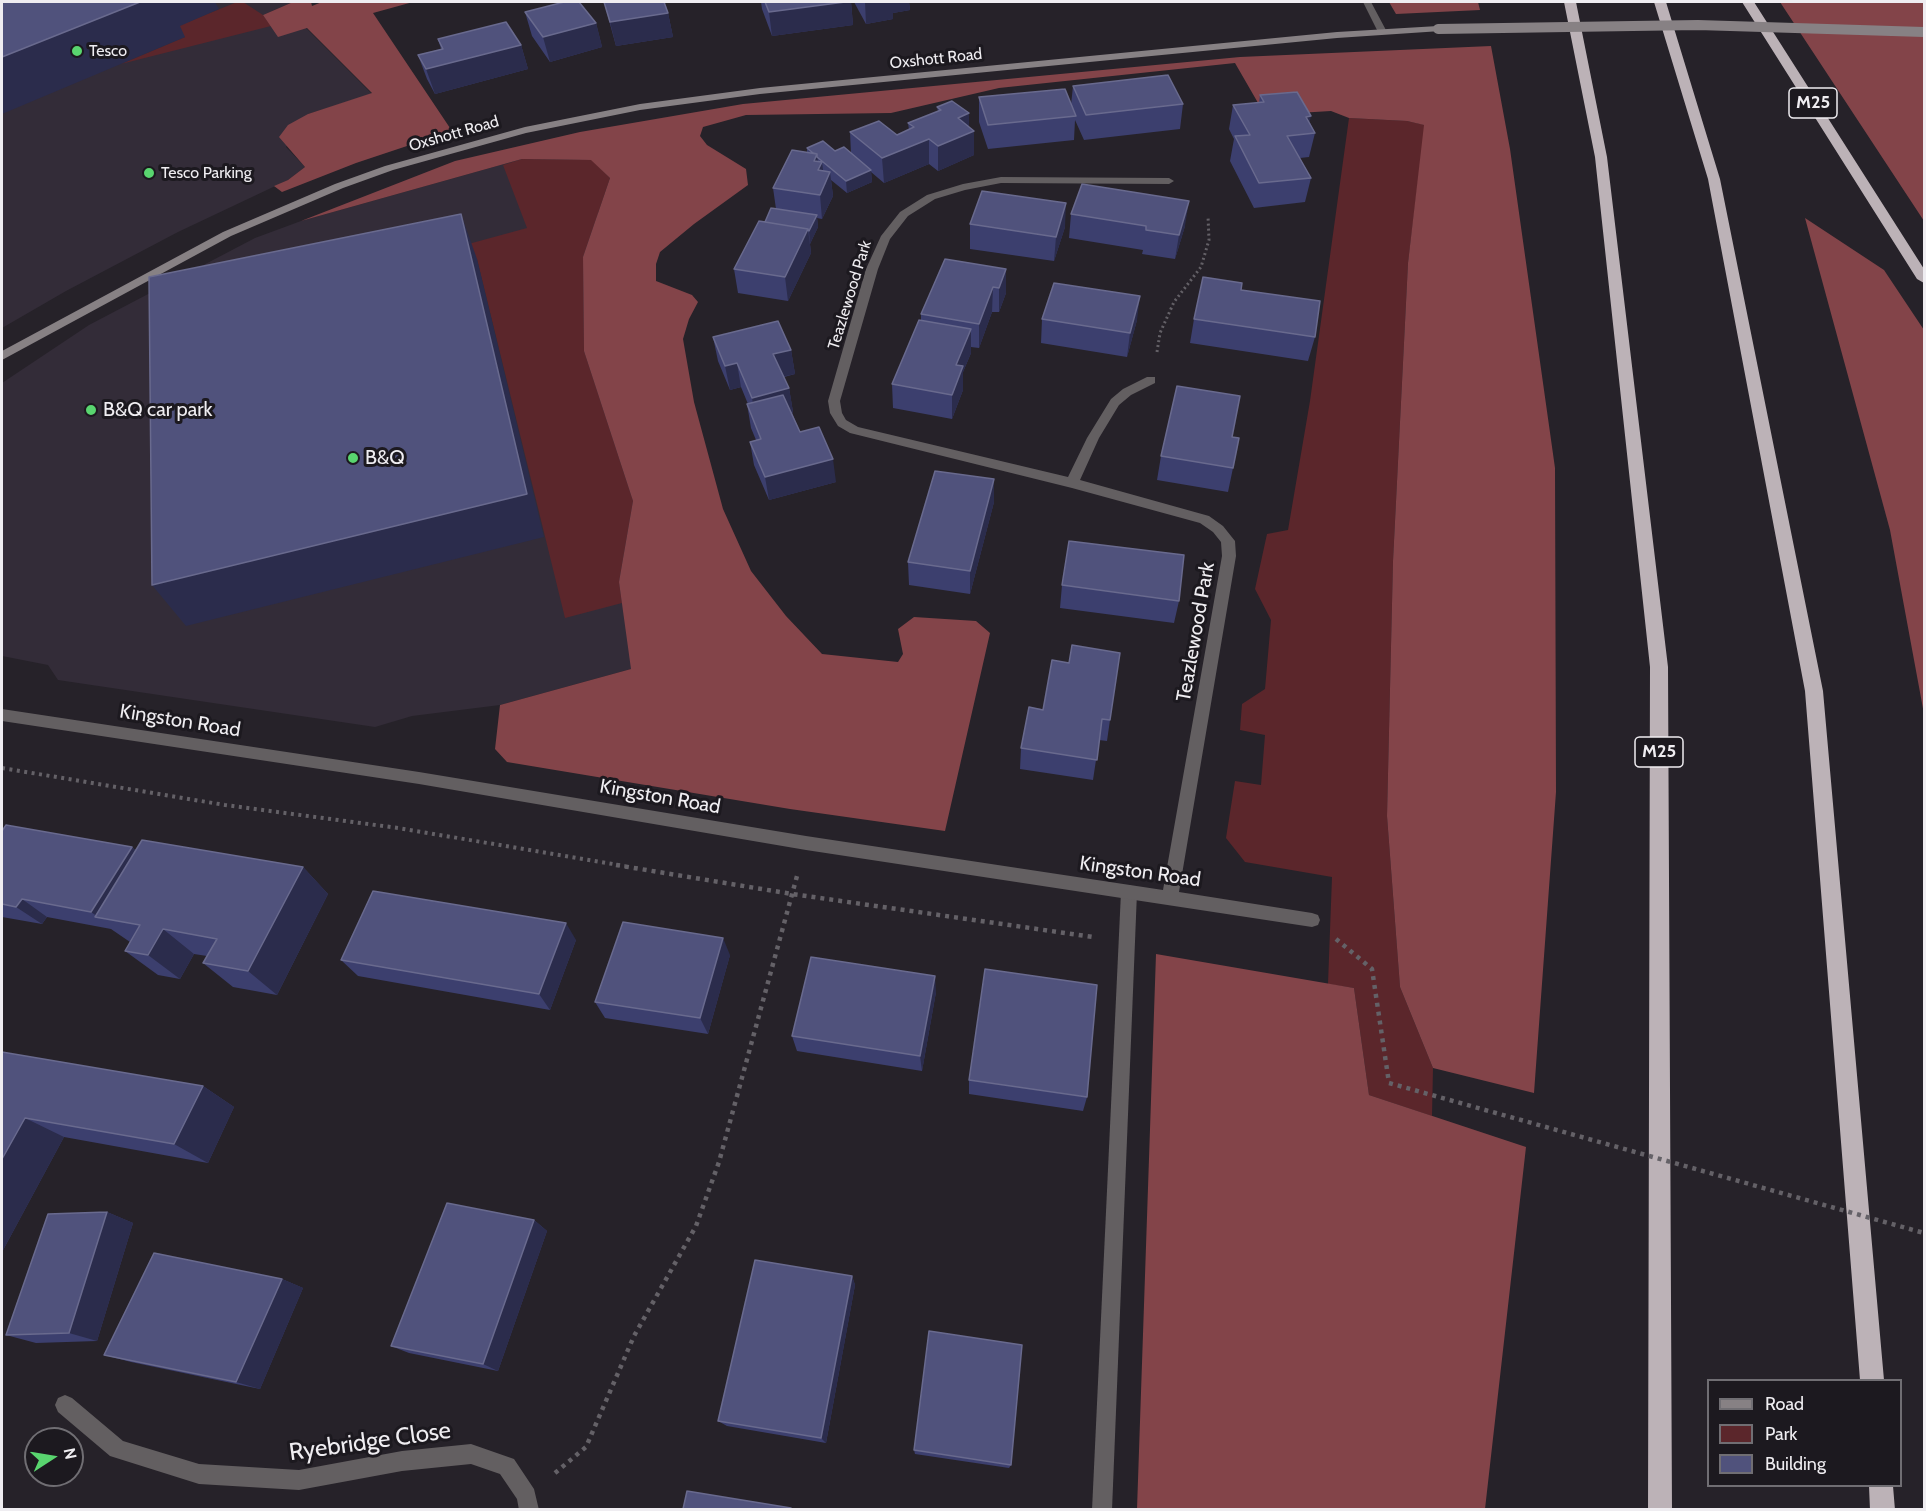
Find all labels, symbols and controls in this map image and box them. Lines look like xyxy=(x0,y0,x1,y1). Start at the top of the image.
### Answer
place label: Tesco xyxy=(89,41,127,61)
marker: Tesco xyxy=(70,44,84,58)
street label: Oxshott Road xyxy=(889,45,983,73)
road number: M25 xyxy=(1789,88,1837,118)
street label: Oxshott Road xyxy=(407,112,501,156)
place label: Tesco Parking xyxy=(161,163,252,183)
marker: Tesco Parking xyxy=(142,166,156,180)
street label: Teazlewood Park xyxy=(824,238,876,352)
place label: B&Q car park xyxy=(103,398,213,422)
marker: B&Q car park xyxy=(84,403,98,417)
place label: B&Q xyxy=(365,446,405,470)
marker: B&Q xyxy=(346,451,360,465)
street label: Teazlewood Park xyxy=(1172,560,1220,704)
street label: Kingston Road xyxy=(118,700,242,742)
road number: M25 xyxy=(1635,737,1683,767)
street label: Kingston Road xyxy=(598,775,722,819)
street label: Kingston Road xyxy=(1078,852,1202,892)
legend xyxy=(1707,1379,1902,1487)
text: Road xyxy=(1765,1393,1804,1415)
street label: Ryebridge Close xyxy=(287,1416,453,1468)
text: Park xyxy=(1765,1423,1797,1445)
north arrow xyxy=(24,1427,84,1487)
text: N xyxy=(60,1446,81,1461)
text: Building xyxy=(1765,1453,1826,1475)

